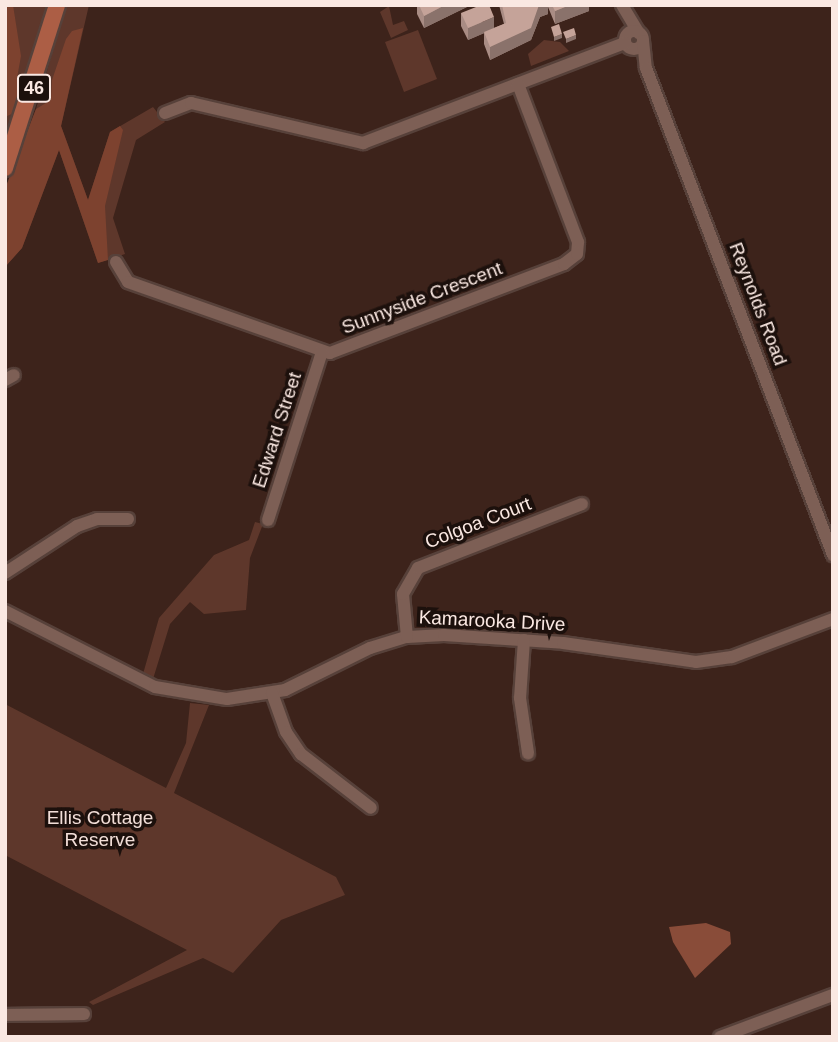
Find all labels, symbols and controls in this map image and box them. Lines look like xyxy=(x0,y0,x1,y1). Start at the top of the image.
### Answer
road number: 46 xyxy=(16,74,52,102)
street label: Reynolds Road xyxy=(724,239,792,369)
street label: Sunnyside Crescent xyxy=(339,257,505,339)
street label: Edward Street xyxy=(248,369,306,491)
street label: Colgoa Court xyxy=(422,492,534,554)
street label: Kamarooka Drive xyxy=(418,606,566,636)
park label: Ellis Cottage Reserve xyxy=(47,807,153,851)

